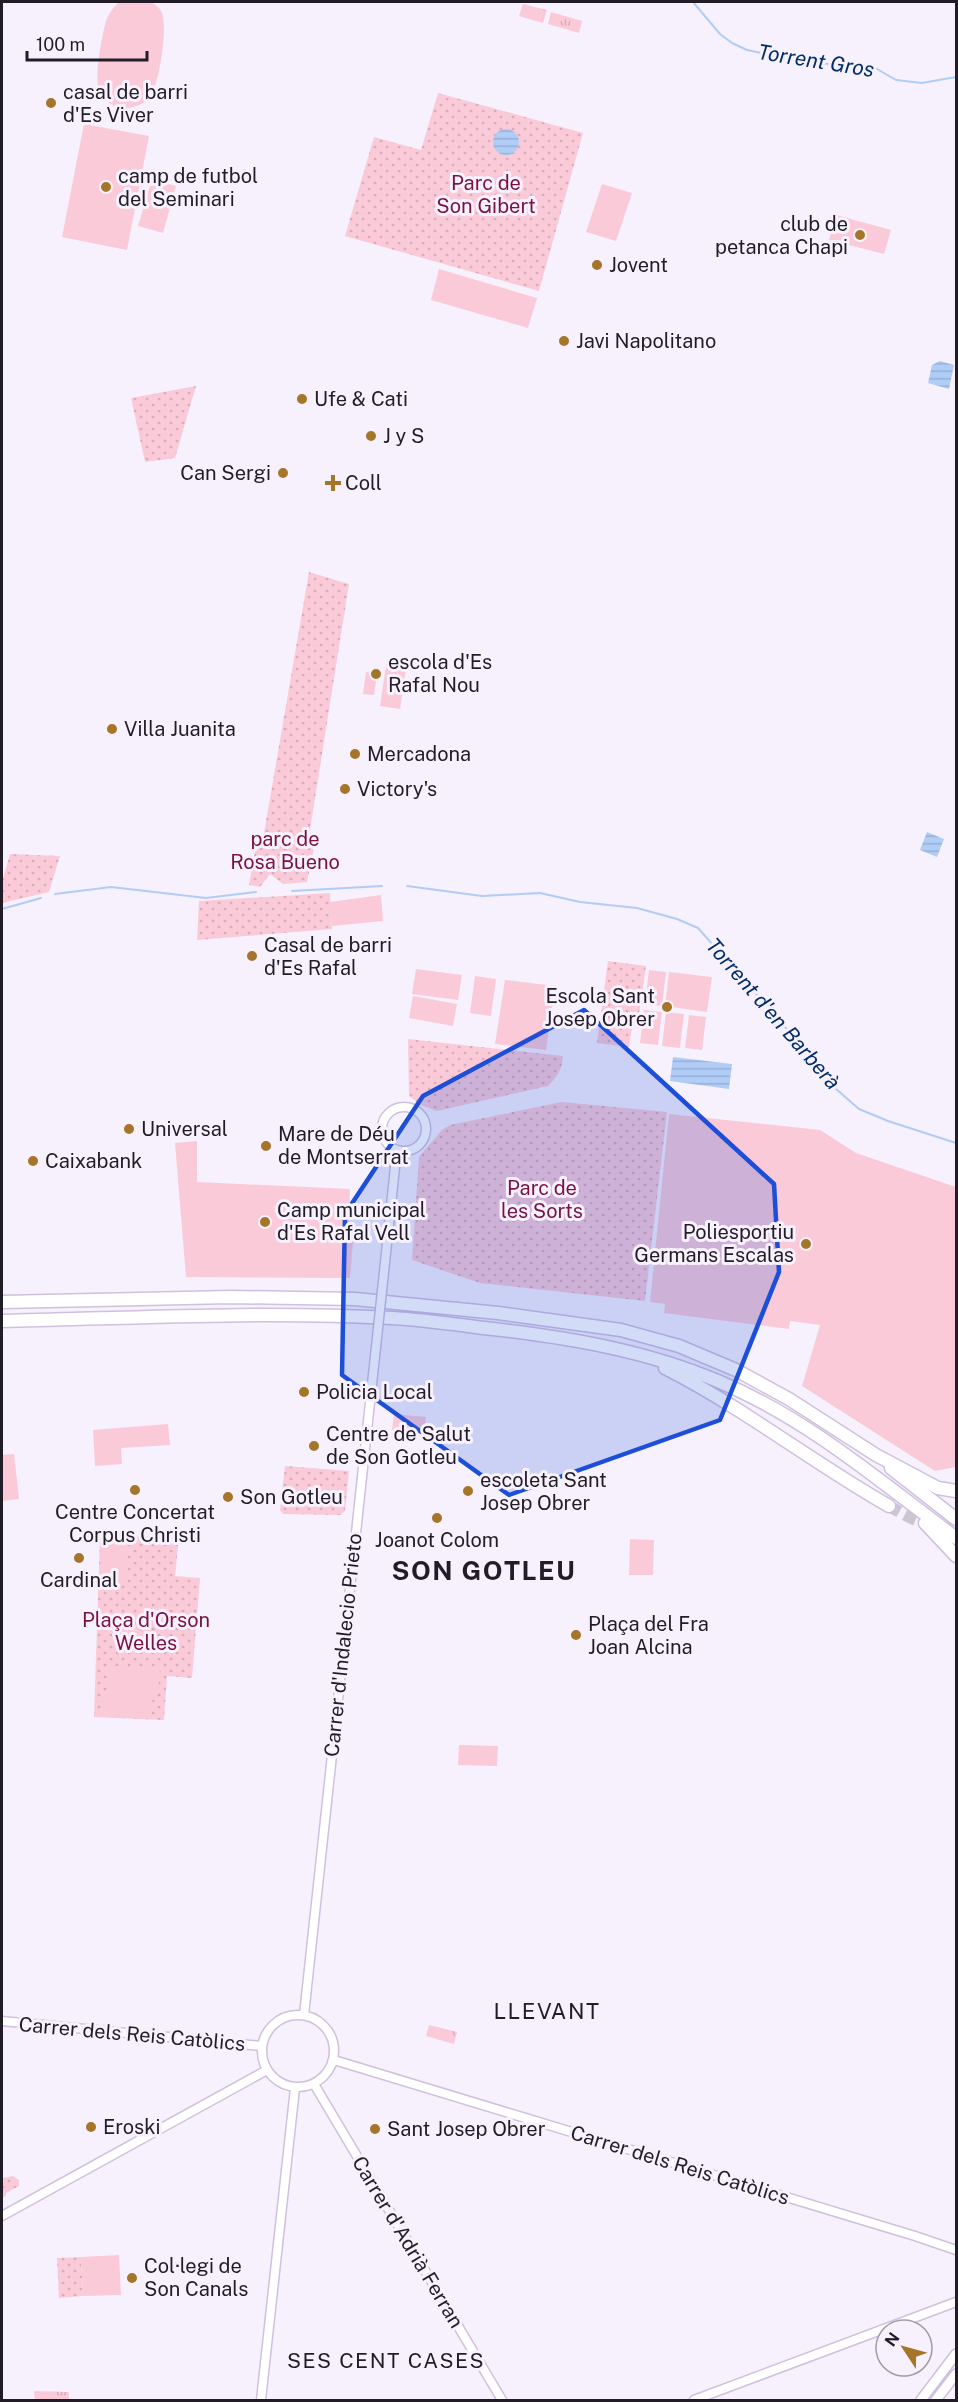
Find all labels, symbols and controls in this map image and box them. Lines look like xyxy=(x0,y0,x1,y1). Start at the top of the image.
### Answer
scale bar xyxy=(27,24,147,62)
text: 100 m xyxy=(36,34,85,55)
water label: Torrent Gros xyxy=(756,39,876,82)
place label: casal de barri d'Es Viver xyxy=(63,80,188,127)
marker: casal de barri d'Es Viver xyxy=(44,96,58,110)
place label: camp de futbol del Seminari xyxy=(118,164,258,211)
park label: Parc de Son Gibert xyxy=(436,171,536,218)
marker: camp de futbol del Seminari xyxy=(99,180,113,194)
place label: club de petanca Chapi xyxy=(715,212,848,259)
marker: club de petanca Chapi xyxy=(853,228,867,242)
place label: Jovent xyxy=(609,253,668,277)
marker: Jovent xyxy=(590,258,604,272)
place label: Javi Napolitano xyxy=(576,329,716,353)
marker: Javi Napolitano xyxy=(557,334,571,348)
place label: Ufe & Cati xyxy=(314,387,408,411)
marker: Ufe & Cati xyxy=(295,392,309,406)
place label: J y S xyxy=(383,424,424,448)
marker: J y S xyxy=(364,429,378,443)
place label: Can Sergi xyxy=(180,461,271,485)
marker: Can Sergi xyxy=(276,466,290,480)
place label: Coll xyxy=(345,471,382,495)
marker: Coll xyxy=(326,476,340,490)
place label: escola d'Es Rafal Nou xyxy=(388,650,492,697)
marker: escola d'Es Rafal Nou xyxy=(369,667,383,681)
place label: Villa Juanita xyxy=(124,717,236,741)
marker: Villa Juanita xyxy=(105,722,119,736)
place label: Mercadona xyxy=(367,742,471,766)
marker: Mercadona xyxy=(348,747,362,761)
place label: Victory's xyxy=(357,777,437,801)
marker: Victory's xyxy=(338,782,352,796)
park label: parc de Rosa Bueno xyxy=(230,827,340,874)
place label: Casal de barri d'Es Rafal xyxy=(264,933,392,980)
water label: Torrent d'en Barberà xyxy=(701,933,846,1094)
marker: Casal de barri d'Es Rafal xyxy=(245,949,259,963)
place label: Escola Sant Josep Obrer xyxy=(545,984,655,1031)
marker: Escola Sant Josep Obrer xyxy=(660,1000,674,1014)
place label: Universal xyxy=(141,1117,228,1141)
marker: Universal xyxy=(122,1122,136,1136)
place label: Mare de Déu de Montserrat xyxy=(278,1122,409,1169)
marker: Mare de Déu de Montserrat xyxy=(259,1139,273,1153)
place label: Caixabank xyxy=(45,1149,142,1173)
marker: Caixabank xyxy=(26,1154,40,1168)
park label: Parc de les Sorts xyxy=(501,1176,583,1223)
place label: Camp municipal d'Es Rafal Vell xyxy=(277,1198,426,1245)
marker: Camp municipal d'Es Rafal Vell xyxy=(258,1215,272,1229)
place label: Poliesportiu Germans Escalas xyxy=(634,1220,794,1267)
marker: Poliesportiu Germans Escalas xyxy=(799,1237,813,1251)
place label: Policia Local xyxy=(316,1380,433,1404)
marker: Policia Local xyxy=(297,1385,311,1399)
place label: Centre de Salut de Son Gotleu xyxy=(326,1422,471,1469)
marker: Centre de Salut de Son Gotleu xyxy=(307,1439,321,1453)
place label: escoleta Sant Josep Obrer xyxy=(480,1468,607,1515)
marker: Centre Concertat Corpus Christi xyxy=(128,1483,142,1497)
marker: escoleta Sant Josep Obrer xyxy=(461,1484,475,1498)
place label: Son Gotleu xyxy=(240,1485,343,1509)
marker: Son Gotleu xyxy=(221,1490,235,1504)
place label: Centre Concertat Corpus Christi xyxy=(55,1500,215,1547)
marker: Joanot Colom xyxy=(430,1511,444,1525)
place label: Joanot Colom xyxy=(375,1528,499,1552)
street label: Carrer d'Indalecio Prieto xyxy=(319,1532,367,1758)
marker: Cardinal xyxy=(72,1551,86,1565)
district label: SON GOTLEU xyxy=(392,1555,576,1586)
place label: Cardinal xyxy=(40,1568,118,1592)
park label: Plaça d'Orson Welles xyxy=(82,1608,210,1655)
place label: Plaça del Fra Joan Alcina xyxy=(588,1612,709,1659)
marker: Plaça del Fra Joan Alcina xyxy=(569,1628,583,1642)
district label: LLEVANT xyxy=(493,1998,601,2024)
street label: Carrer dels Reis Catòlics xyxy=(18,2012,246,2056)
place label: Eroski xyxy=(103,2115,160,2139)
place label: Sant Josep Obrer xyxy=(387,2117,546,2141)
marker: Eroski xyxy=(84,2120,98,2134)
street label: Carrer dels Reis Catòlics xyxy=(568,2120,792,2210)
marker: Sant Josep Obrer xyxy=(368,2122,382,2136)
street label: Carrer d'Adrià Ferran xyxy=(347,2152,469,2332)
place label: Col·legi de Son Canals xyxy=(144,2254,248,2301)
marker: Col·legi de Son Canals xyxy=(125,2271,139,2285)
north arrow xyxy=(874,2318,934,2378)
text: N xyxy=(881,2329,904,2350)
district label: SES CENT CASES xyxy=(287,2348,485,2373)

